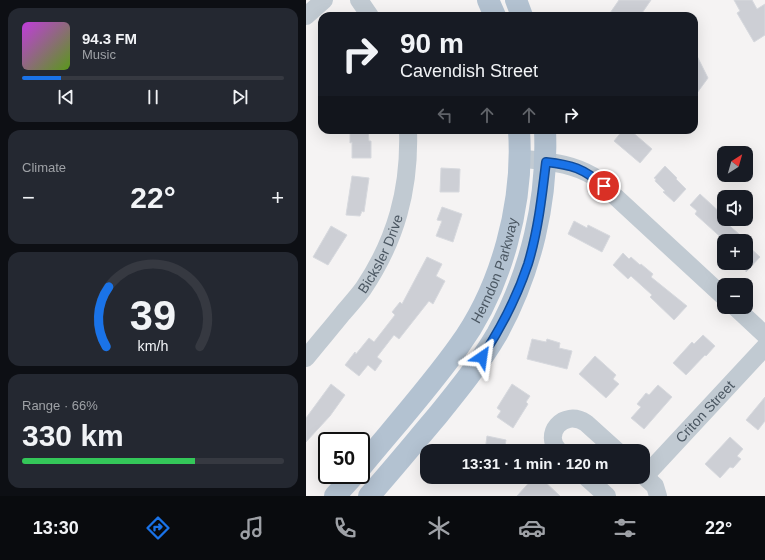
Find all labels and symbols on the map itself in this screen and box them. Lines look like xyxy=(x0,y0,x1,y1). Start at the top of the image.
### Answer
north arrow xyxy=(717,146,753,182)
pin xyxy=(587,169,621,203)
street label: Bicksler Drive xyxy=(355,212,406,296)
street label: Herndon Parkway xyxy=(468,216,521,326)
position arrow xyxy=(461,336,503,378)
street label: Criton Street xyxy=(672,377,738,446)
speed limit sign: 50 xyxy=(318,432,370,484)

